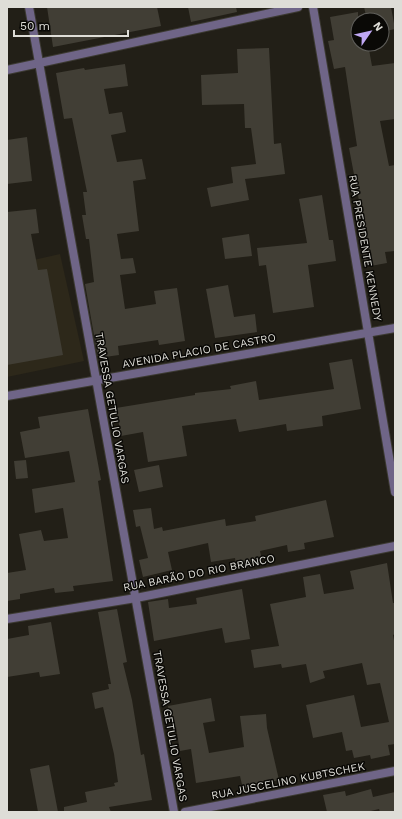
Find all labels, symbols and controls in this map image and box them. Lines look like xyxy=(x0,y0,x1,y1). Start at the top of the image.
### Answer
scale bar xyxy=(14,12,128,38)
north arrow xyxy=(350,12,390,52)
text: 50 m xyxy=(20,19,50,33)
text: N xyxy=(370,20,386,34)
street label: RUA PRESIDENTE KENNEDY xyxy=(346,174,384,323)
street label: TRAVESSA GETULIO VARGAS xyxy=(92,331,132,485)
street label: AVENIDA PLACIO DE CASTRO xyxy=(121,331,277,371)
street label: RUA BARÃO DO RIO BRANCO xyxy=(122,552,276,594)
street label: TRAVESSA GETULIO VARGAS xyxy=(150,649,190,803)
street label: RUA JUSCELINO KUBTSCHEK xyxy=(210,760,366,802)

